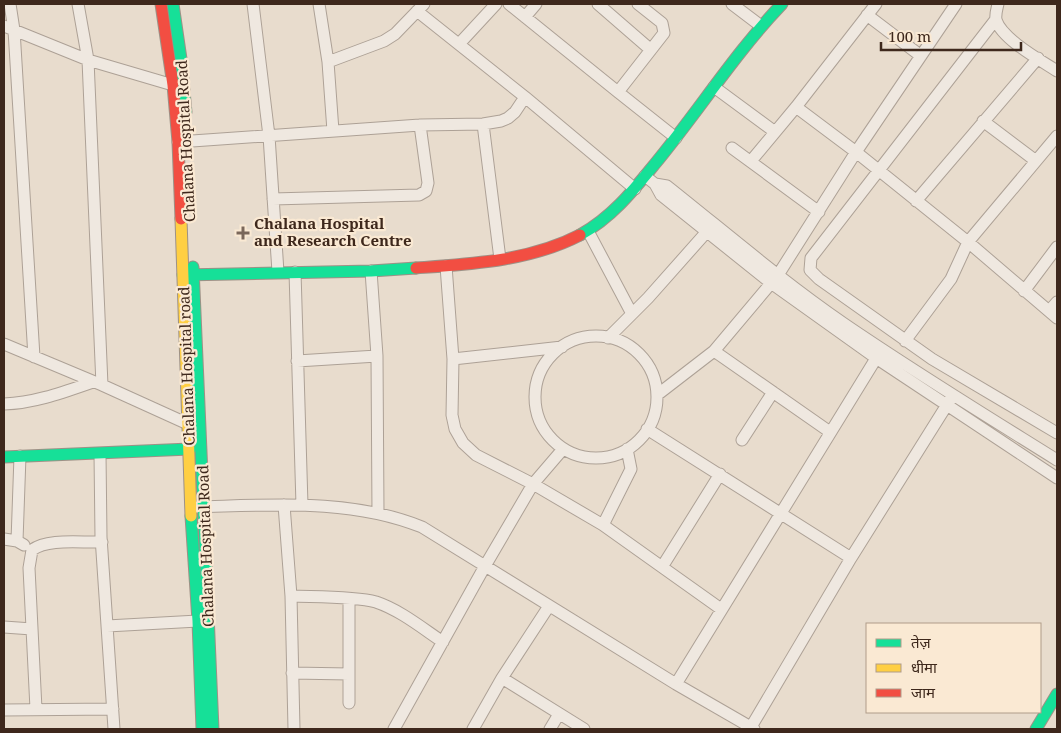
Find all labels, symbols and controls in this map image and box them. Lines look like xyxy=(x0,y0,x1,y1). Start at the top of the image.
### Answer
scale bar xyxy=(881,20,1021,52)
text: 100 m xyxy=(888,26,931,46)
street label: Chalana Hospital Road xyxy=(171,60,199,222)
place label: Chalana Hospital and Research Centre xyxy=(254,213,411,250)
marker: Chalana Hospital and Research Centre xyxy=(236,226,250,240)
street label: Chalana Hospital road xyxy=(173,286,199,446)
street label: Chalana Hospital Road xyxy=(192,465,218,627)
legend xyxy=(866,623,1041,713)
text: तेज़ xyxy=(911,632,932,652)
text: धीमा xyxy=(911,657,938,677)
text: जाम xyxy=(911,682,936,702)

